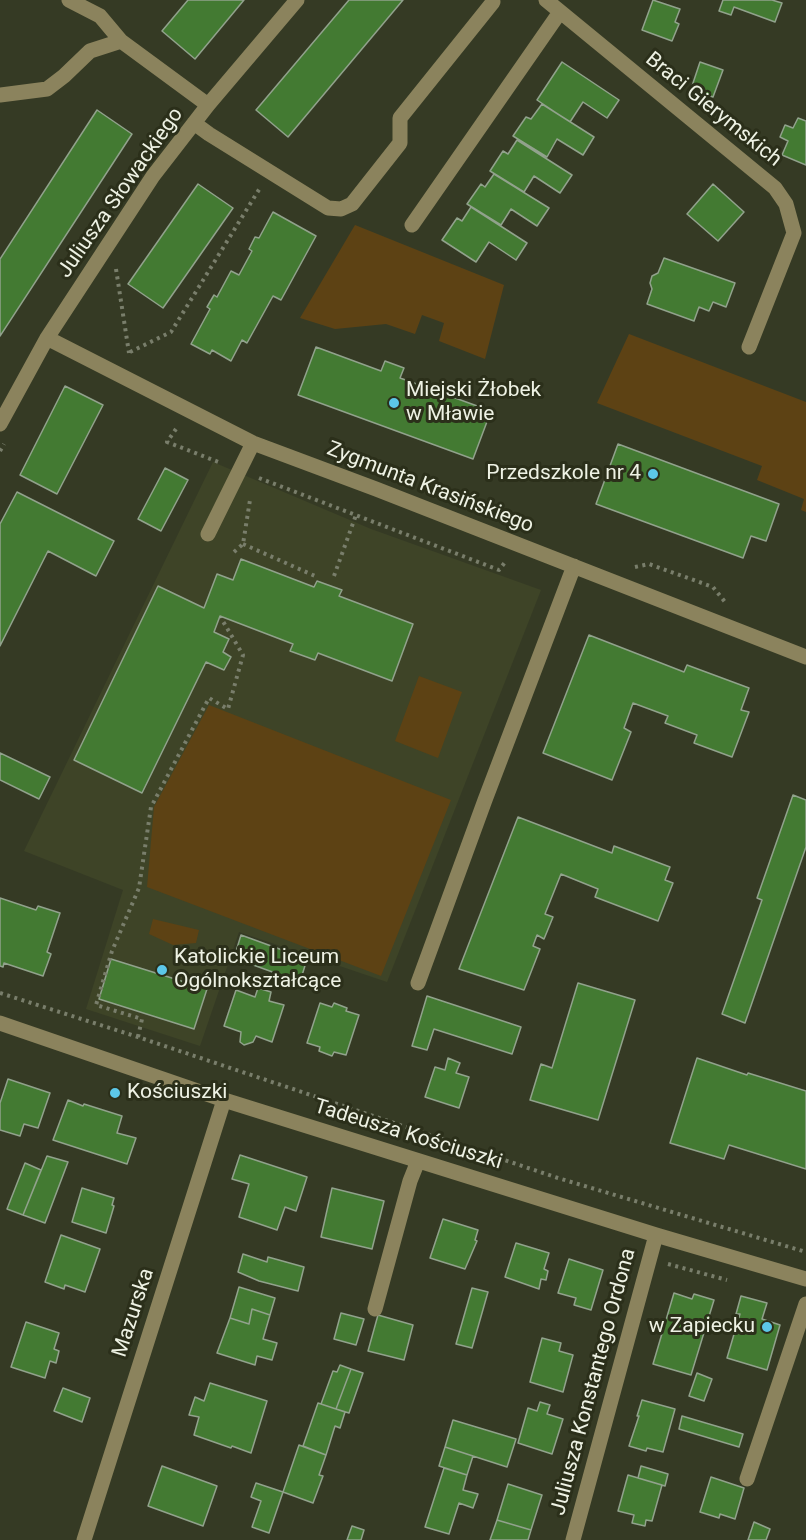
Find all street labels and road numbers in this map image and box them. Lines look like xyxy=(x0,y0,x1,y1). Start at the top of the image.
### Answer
street label: Braci Gierymskich xyxy=(640,47,786,173)
street label: Juliusza Słowackiego xyxy=(53,103,189,283)
street label: Zygmunta Krasińskiego xyxy=(323,437,537,539)
street label: Tadeusza Kościuszki xyxy=(311,1094,505,1176)
street label: Juliusza Konstantego Ordona xyxy=(546,1246,642,1518)
street label: Mazurska xyxy=(108,1265,160,1361)

